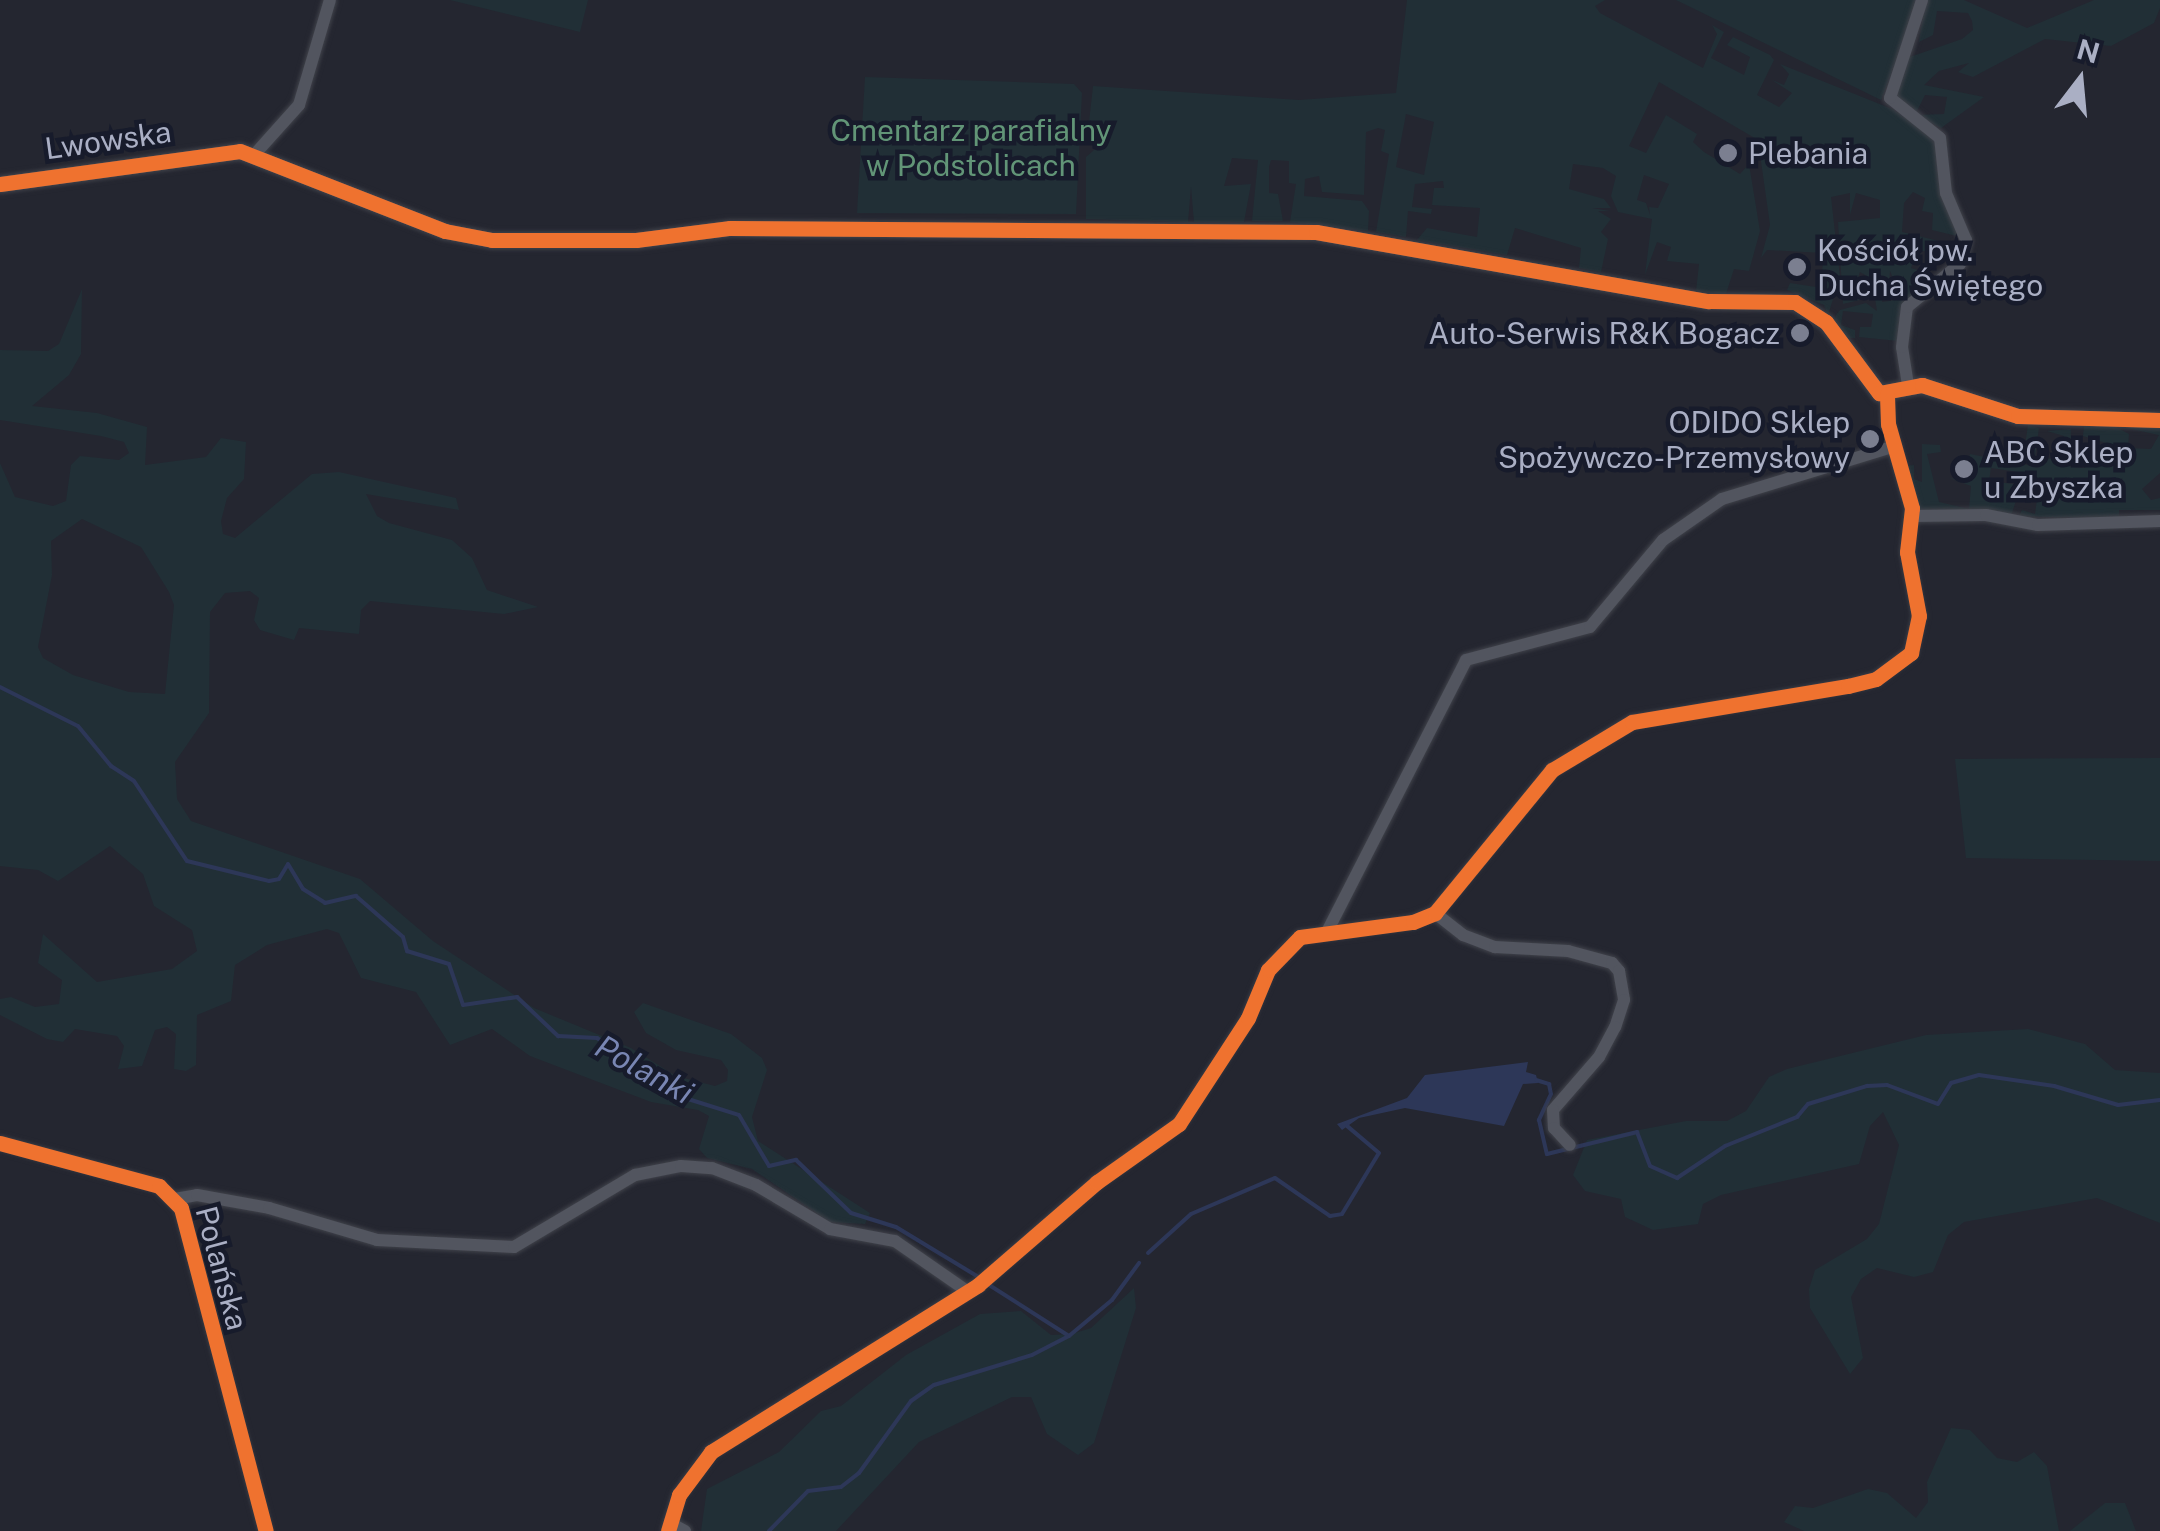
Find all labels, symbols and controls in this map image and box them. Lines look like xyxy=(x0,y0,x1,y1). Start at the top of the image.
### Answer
north arrow xyxy=(2030,30,2130,130)
text: N xyxy=(2073,32,2103,70)
park label: Cmentarz parafialny w Podstolicach xyxy=(830,112,1112,182)
street label: Lwowska xyxy=(42,113,174,167)
place label: Plebania xyxy=(1748,135,1868,171)
marker: Plebania xyxy=(1717,142,1739,164)
place label: Kościół pw. Ducha Świętego xyxy=(1817,232,2043,302)
marker: Kościół pw. Ducha Świętego xyxy=(1786,256,1808,278)
place label: Auto-Serwis R&K Bogacz xyxy=(1428,315,1780,351)
marker: Auto-Serwis R&K Bogacz xyxy=(1789,322,1811,344)
place label: ODIDO Sklep Spożywczo-Przemysłowy xyxy=(1498,404,1850,474)
marker: ODIDO Sklep Spożywczo-Przemysłowy xyxy=(1859,428,1881,450)
place label: ABC Sklep u Zbyszka xyxy=(1984,434,2133,504)
marker: ABC Sklep u Zbyszka xyxy=(1953,458,1975,480)
water label: Polanki xyxy=(588,1027,700,1113)
street label: Polańska xyxy=(188,1202,256,1334)

